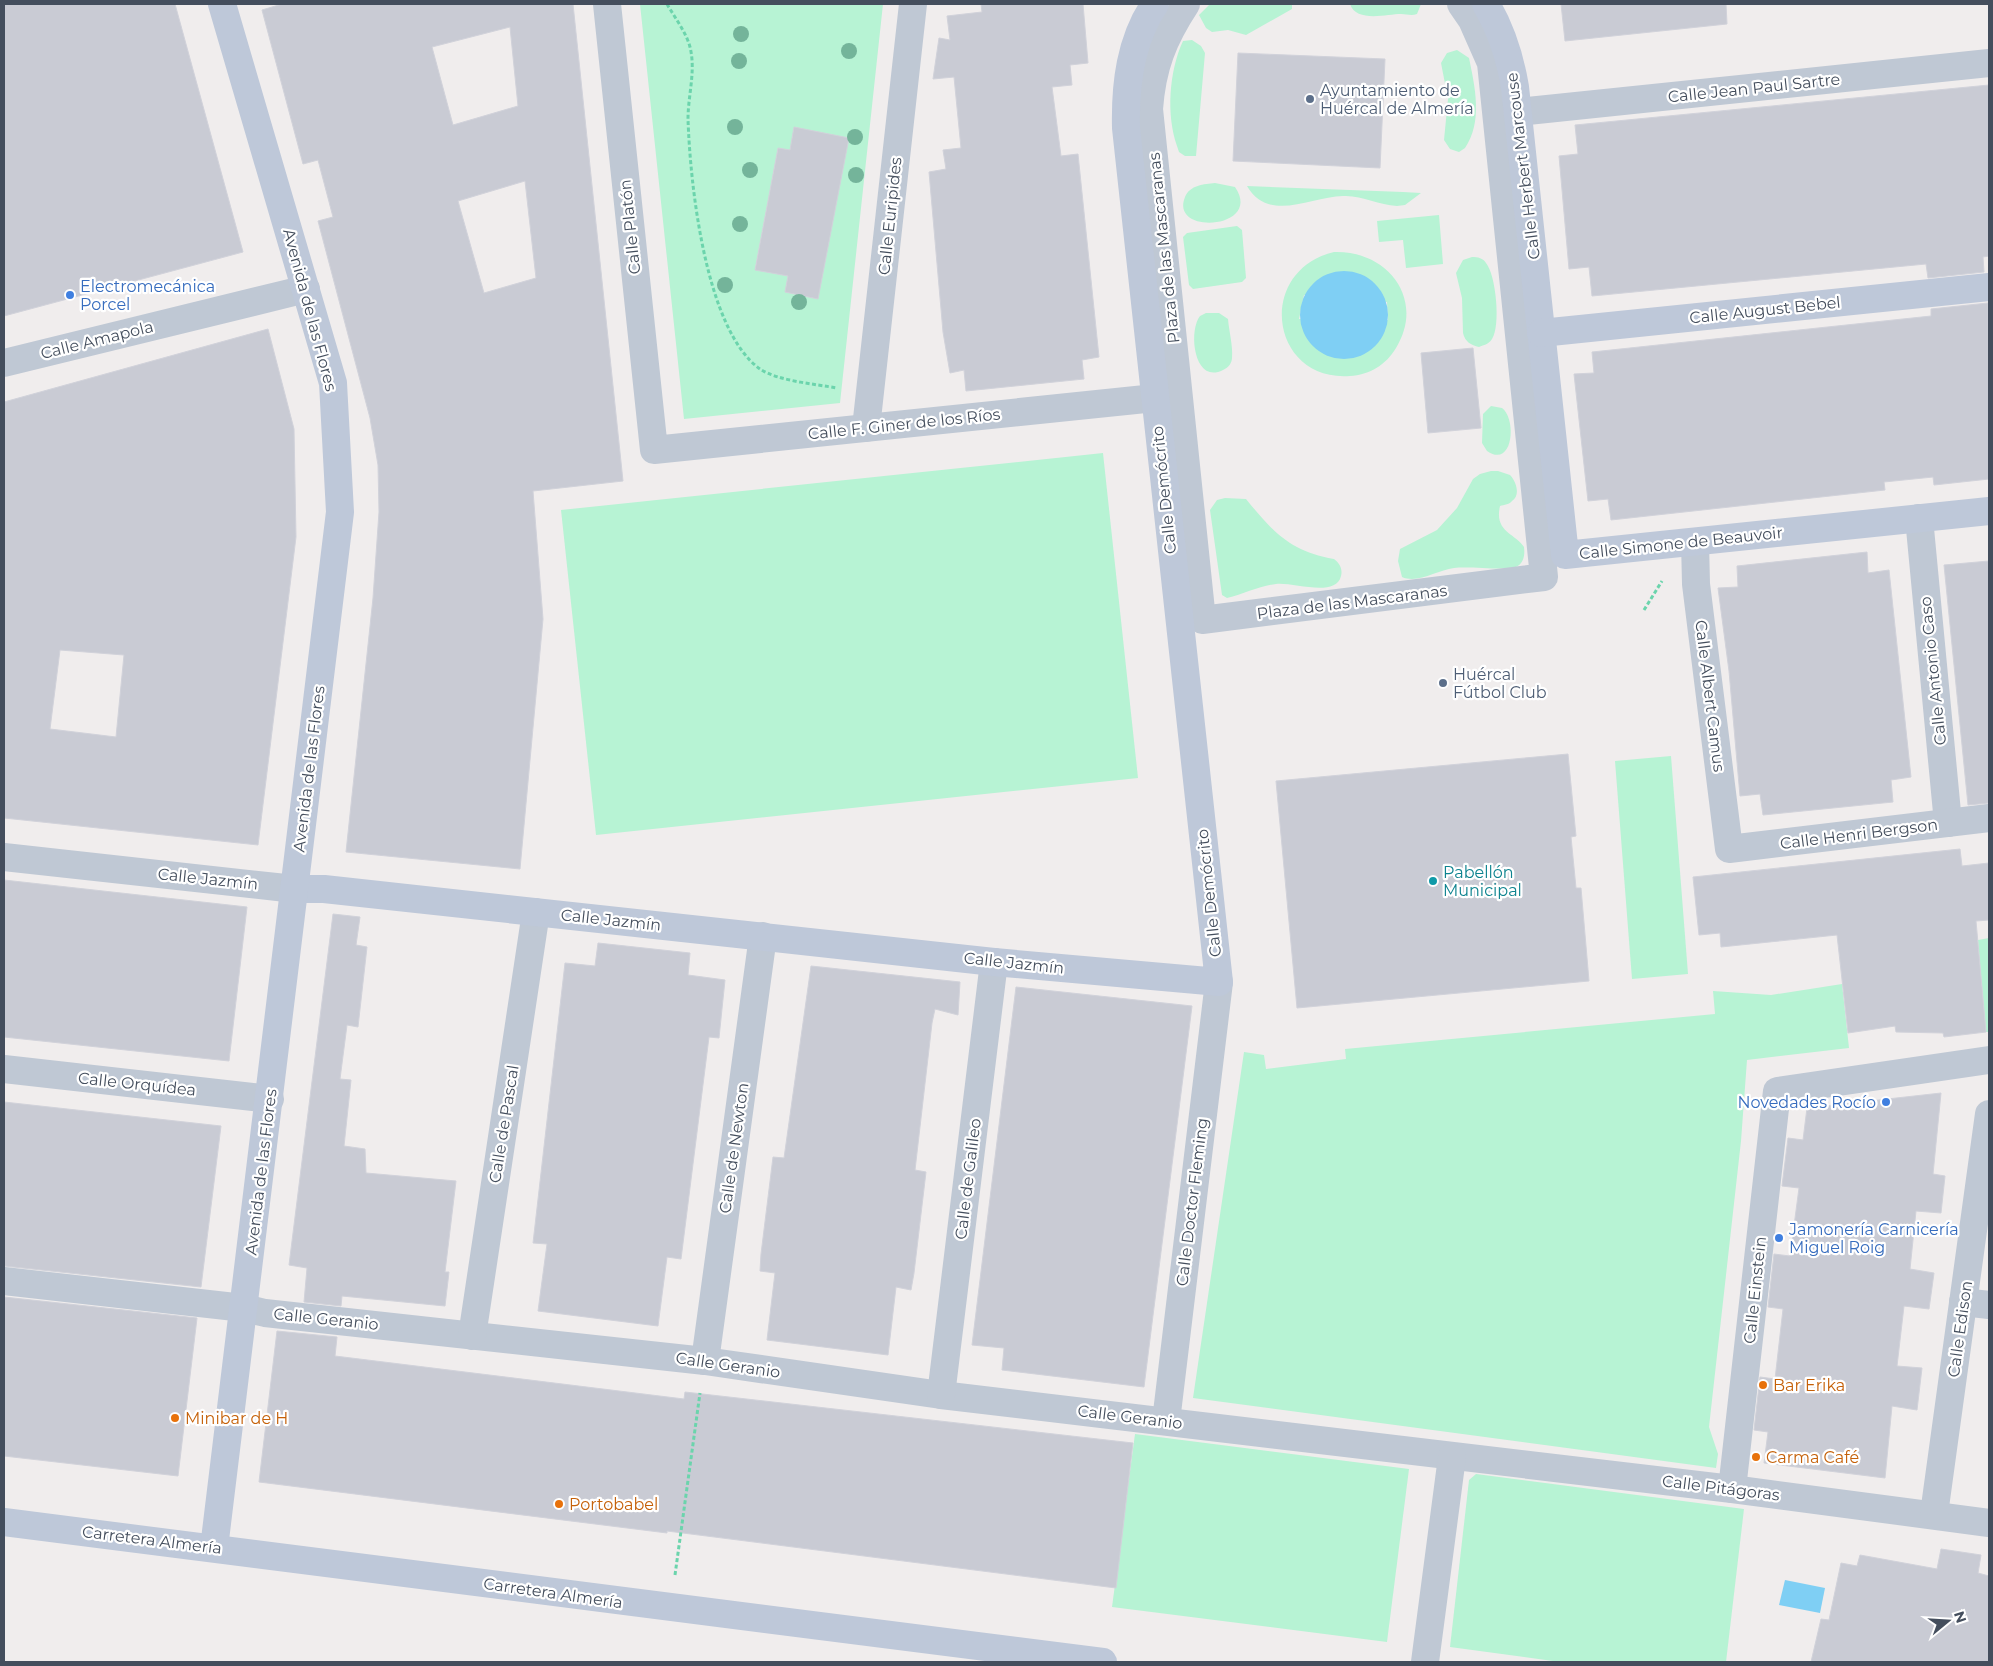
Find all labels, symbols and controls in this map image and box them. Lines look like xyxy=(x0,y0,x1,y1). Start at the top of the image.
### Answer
street label: Calle Jean Paul Sartre xyxy=(1667,69,1841,107)
street label: Calle Herbert Marcouse xyxy=(1502,72,1544,260)
place label: Ayuntamiento de Huércal de Almería xyxy=(1320,81,1474,118)
marker: Ayuntamiento de Huércal de Almería xyxy=(1304,93,1316,105)
street label: Plaza de las Mascaranas xyxy=(1145,151,1183,344)
street label: Calle Euripides xyxy=(874,156,906,276)
street label: Calle Platón xyxy=(616,179,644,275)
street label: Avenida de las Flores xyxy=(279,227,341,393)
place label: Electromecánica Porcel xyxy=(80,277,215,314)
marker: Electromecánica Porcel xyxy=(64,289,76,301)
street label: Calle August Bebel xyxy=(1688,293,1842,327)
street label: Calle Amapola xyxy=(39,317,155,363)
street label: Calle F. Giner de los Ríos xyxy=(807,404,1001,444)
street label: Calle Demócrito xyxy=(1148,425,1180,555)
street label: Calle Simone de Beauvoir xyxy=(1578,523,1784,563)
street label: Plaza de las Mascaranas xyxy=(1256,581,1449,623)
street label: Calle Antonio Caso xyxy=(1916,596,1950,746)
street label: Calle Albert Camus xyxy=(1691,619,1729,773)
place label: Huércal Fútbol Club xyxy=(1453,665,1547,702)
marker: Huércal Fútbol Club xyxy=(1437,677,1449,689)
street label: Avenida de las Flores xyxy=(289,685,329,853)
street label: Calle Henri Bergson xyxy=(1779,815,1939,853)
street label: Calle Demócrito xyxy=(1193,828,1225,958)
place label: Pabellón Municipal xyxy=(1443,863,1522,900)
street label: Calle Jazmín xyxy=(157,864,259,894)
marker: Pabellón Municipal xyxy=(1427,875,1439,887)
street label: Calle Jazmín xyxy=(560,905,662,935)
street label: Calle Jazmín xyxy=(963,948,1065,978)
street label: Calle de Pascal xyxy=(485,1064,523,1184)
street label: Calle Orquídea xyxy=(77,1068,197,1100)
street label: Calle de Newton xyxy=(715,1082,753,1214)
street label: Avenida de las Flores xyxy=(241,1088,281,1256)
place label: Novedades Rocío xyxy=(1737,1093,1876,1112)
marker: Novedades Rocío xyxy=(1880,1096,1892,1108)
street label: Calle de Galileo xyxy=(951,1117,985,1241)
street label: Calle Doctor Fleming xyxy=(1172,1117,1212,1287)
place label: Jamonería Carnicería Miguel Roig xyxy=(1788,1220,1959,1257)
marker: Jamonería Carnicería Miguel Roig xyxy=(1773,1232,1785,1244)
street label: Calle Einstein xyxy=(1740,1235,1770,1345)
street label: Calle Edison xyxy=(1944,1279,1976,1379)
street label: Calle Geranio xyxy=(273,1304,379,1334)
street label: Calle Geranio xyxy=(674,1348,782,1382)
place label: Bar Erika xyxy=(1773,1376,1845,1395)
marker: Bar Erika xyxy=(1757,1379,1769,1391)
street label: Calle Geranio xyxy=(1076,1401,1184,1433)
place label: Minibar de H xyxy=(185,1409,288,1428)
marker: Minibar de H xyxy=(169,1412,181,1424)
place label: Carma Café xyxy=(1766,1448,1859,1467)
marker: Carma Café xyxy=(1750,1451,1762,1463)
street label: Calle Pitágoras xyxy=(1661,1471,1781,1505)
place label: Portobabel xyxy=(569,1495,658,1514)
marker: Portobabel xyxy=(553,1498,565,1510)
street label: Carretera Almería xyxy=(81,1522,223,1558)
street label: Carretera Almería xyxy=(482,1574,624,1612)
north arrow xyxy=(1923,1596,1973,1646)
text: N xyxy=(1950,1609,1971,1625)

